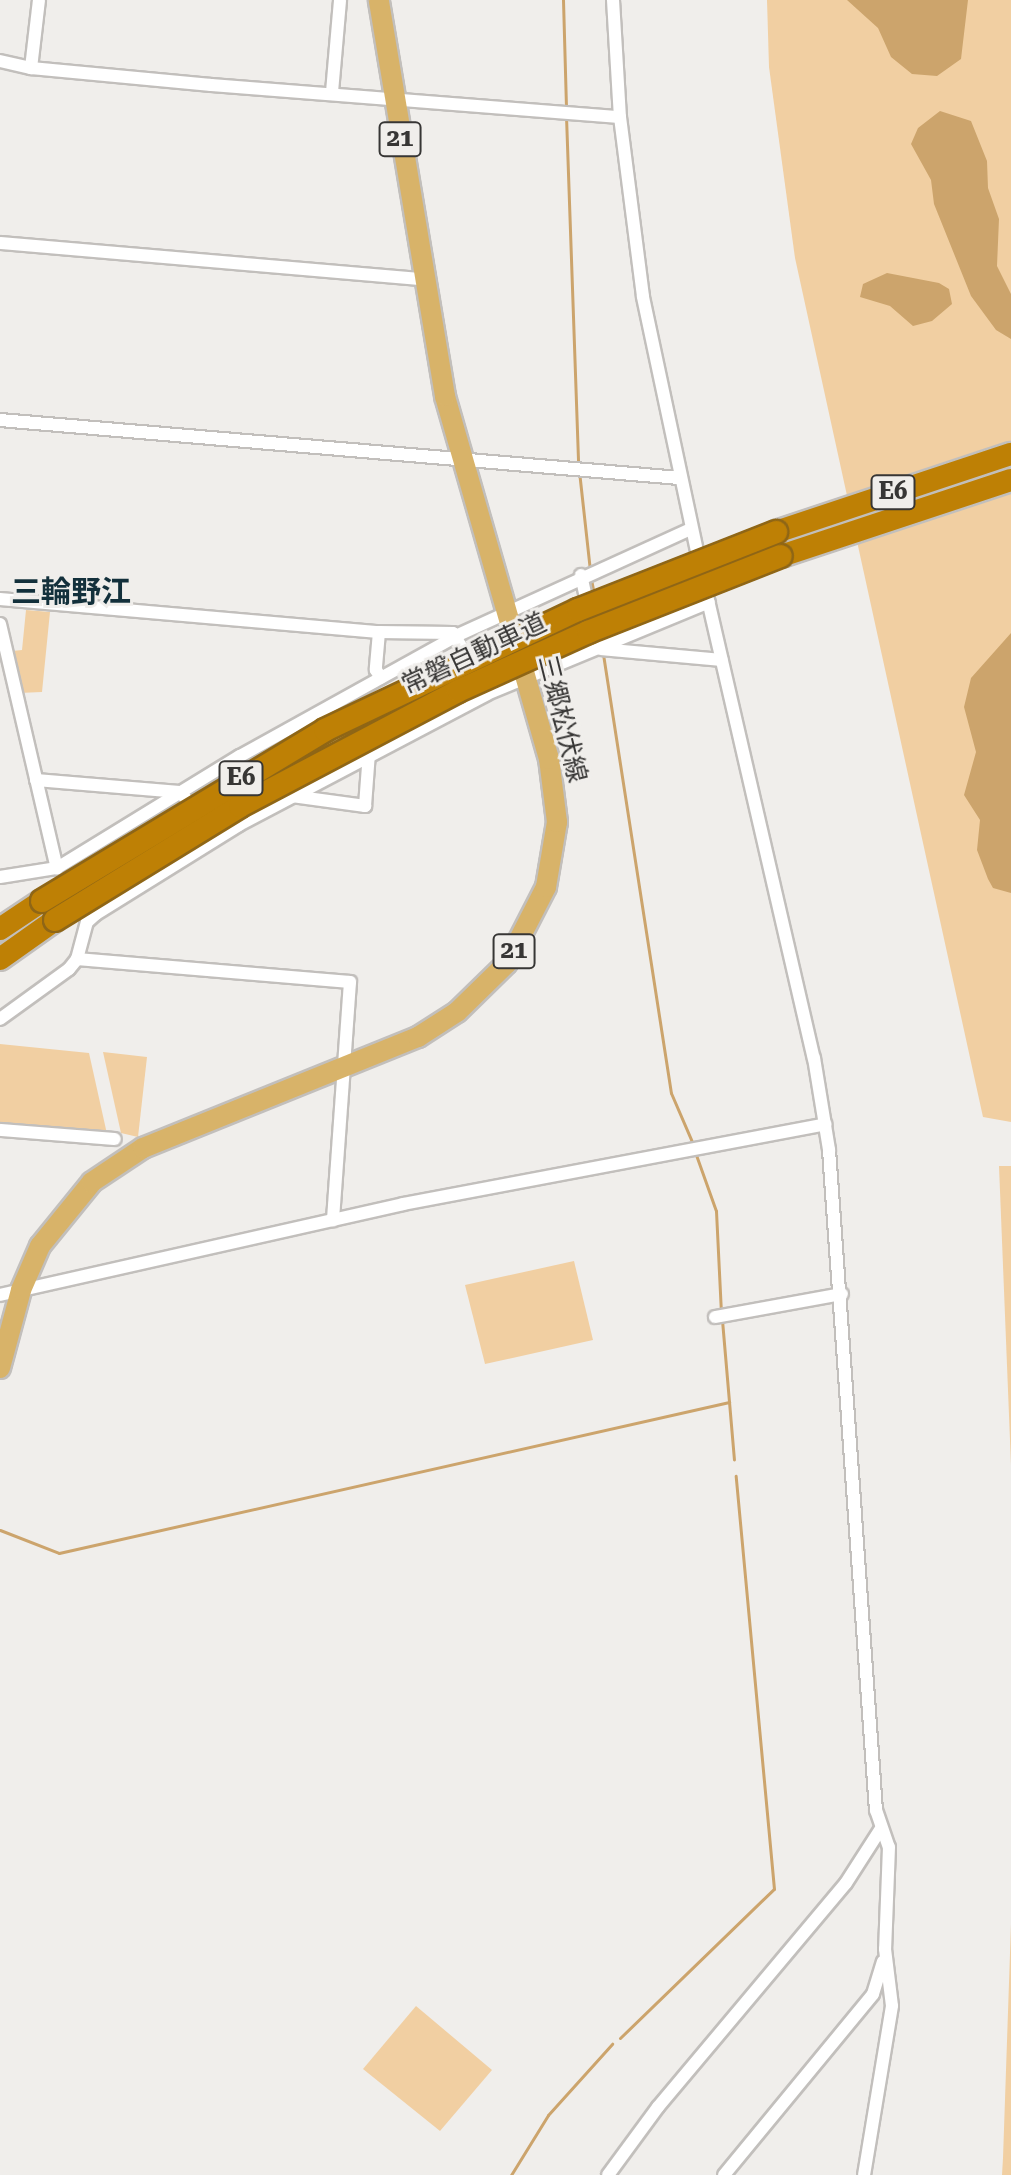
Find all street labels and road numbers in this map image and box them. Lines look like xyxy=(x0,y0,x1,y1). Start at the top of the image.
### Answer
road number: 21 xyxy=(378,119,422,159)
road number: E6 xyxy=(869,472,917,512)
street label: 常磐自動車道 xyxy=(397,607,551,701)
street label: 三郷松伏線 xyxy=(531,652,593,786)
road number: E6 xyxy=(217,758,265,798)
road number: 21 xyxy=(492,931,536,971)

